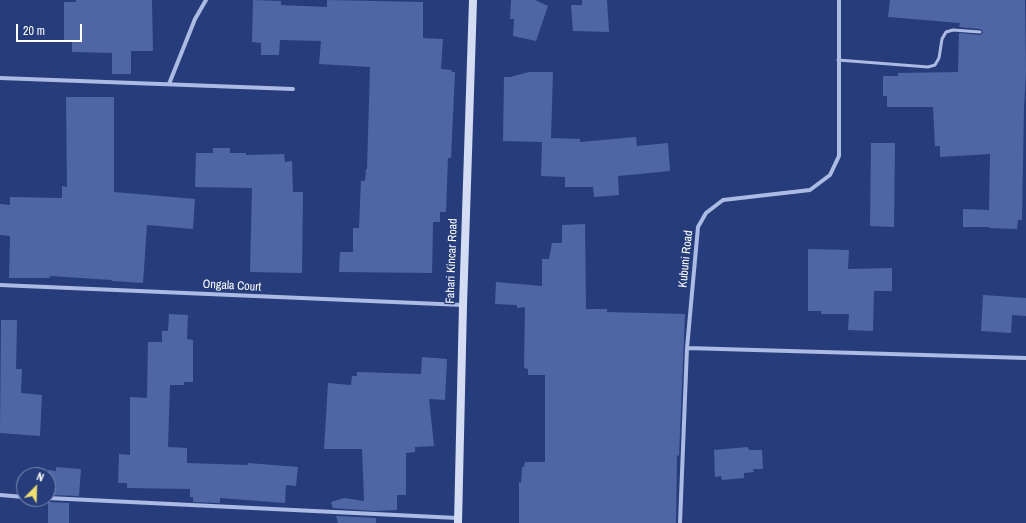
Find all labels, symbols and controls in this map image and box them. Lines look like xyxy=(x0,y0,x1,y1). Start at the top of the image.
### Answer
scale bar xyxy=(18,16,84,42)
text: 20 m xyxy=(23,23,45,39)
street label: Fahari Kincar Road xyxy=(443,218,461,304)
street label: Kubuni Road xyxy=(676,230,696,288)
street label: Ongala Court xyxy=(202,277,262,295)
north arrow xyxy=(16,467,56,507)
text: N xyxy=(35,469,46,485)

